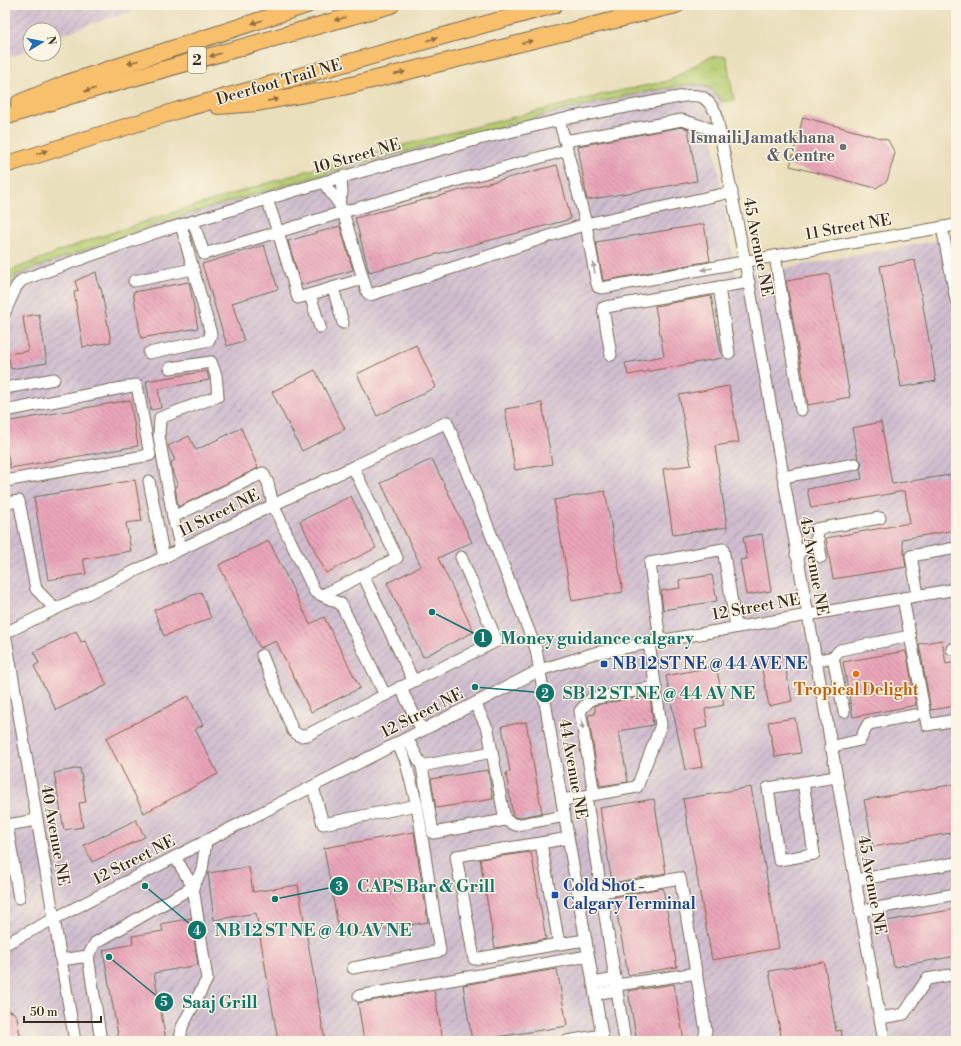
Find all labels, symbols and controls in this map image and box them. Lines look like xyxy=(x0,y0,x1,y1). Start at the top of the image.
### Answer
one-way arrow xyxy=(334,16,346,22)
one-way arrow xyxy=(251,19,263,25)
north arrow xyxy=(22,22,62,62)
text: N xyxy=(43,35,59,46)
one-way arrow xyxy=(427,36,439,42)
one-way arrow xyxy=(520,38,533,44)
road number: 2 xyxy=(188,47,206,73)
one-way arrow xyxy=(208,52,220,58)
street label: Deerfoot Trail NE xyxy=(214,54,344,110)
one-way arrow xyxy=(127,59,139,65)
one-way arrow xyxy=(394,69,407,75)
one-way arrow xyxy=(83,88,96,94)
one-way arrow xyxy=(267,97,279,103)
place label: Ismaili Jamatkhana & Centre xyxy=(690,128,835,166)
street label: 10 Street NE xyxy=(311,134,403,178)
marker: Ismaili Jamatkhana & Centre xyxy=(838,142,848,152)
one-way arrow xyxy=(36,149,48,155)
street label: 45 Avenue NE xyxy=(739,196,777,298)
street label: 11 Street NE xyxy=(803,210,893,244)
one-way arrow xyxy=(590,262,596,274)
one-way arrow xyxy=(701,266,713,272)
street label: 11 Street NE xyxy=(175,485,263,541)
street label: 45 Avenue NE xyxy=(795,515,833,617)
street label: 12 Street NE xyxy=(710,589,802,625)
callout: Money guidance calgary xyxy=(473,624,702,653)
text: Money guidance calgary xyxy=(500,628,694,650)
text: 1 xyxy=(480,631,486,646)
place label: NB 12 ST NE @ 44 AVE NE xyxy=(612,654,808,674)
marker: NB 12 ST NE @ 44 AVE NE xyxy=(599,659,609,669)
marker: Tropical Delight xyxy=(851,669,861,679)
callout: SB 12 ST NE @ 44 AV NE xyxy=(535,679,763,708)
place label: Tropical Delight xyxy=(794,680,919,700)
text: SB 12 ST NE @ 44 AV NE xyxy=(563,683,755,705)
street label: 12 Street NE xyxy=(378,684,466,742)
text: 2 xyxy=(541,687,549,702)
street label: 44 Avenue NE xyxy=(554,717,592,821)
one-way arrow xyxy=(579,718,585,730)
street label: 40 Avenue NE xyxy=(36,783,74,887)
street label: 12 Street NE xyxy=(90,831,178,889)
street label: 45 Avenue NE xyxy=(853,834,891,936)
callout: CAPS Bar & Grill xyxy=(329,872,503,901)
text: CAPS Bar & Grill xyxy=(357,876,495,898)
place label: Cold Shot - Calgary Terminal xyxy=(563,876,696,914)
text: 3 xyxy=(335,880,343,895)
marker: Cold Shot - Calgary Terminal xyxy=(550,890,560,900)
callout: NB 12 ST NE @ 40 AV NE xyxy=(187,916,419,945)
text: NB 12 ST NE @ 40 AV NE xyxy=(215,920,412,942)
text: 4 xyxy=(193,924,201,939)
callout: Saaj Grill xyxy=(154,987,265,1016)
text: Saaj Grill xyxy=(182,992,258,1014)
text: 5 xyxy=(160,995,168,1010)
scale bar xyxy=(24,998,101,1024)
text: 50 m xyxy=(30,1005,58,1020)

